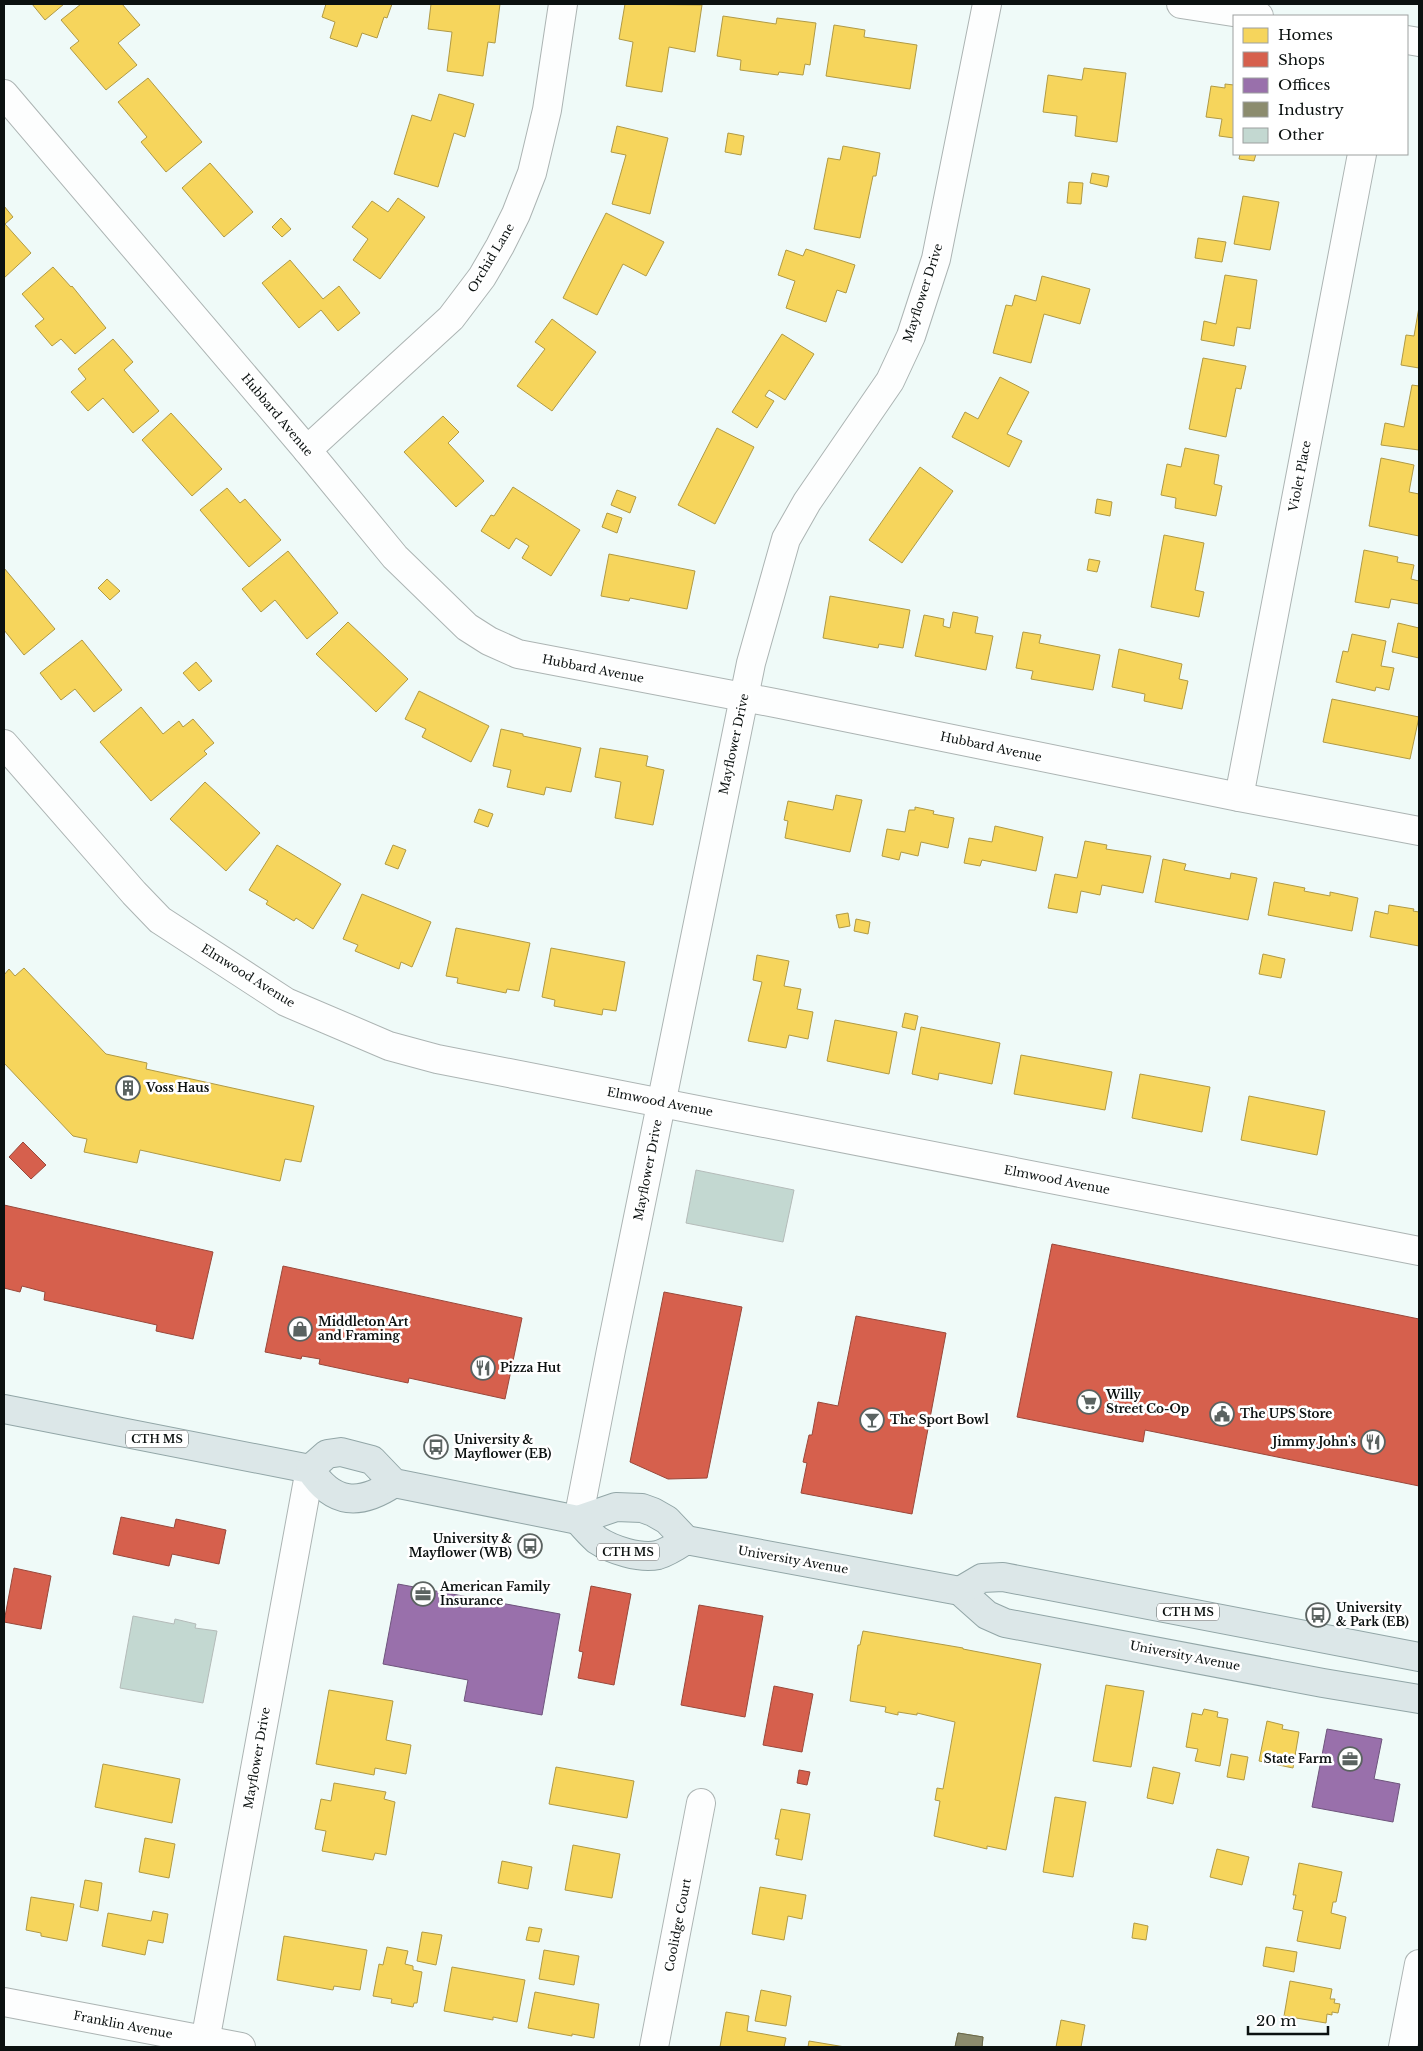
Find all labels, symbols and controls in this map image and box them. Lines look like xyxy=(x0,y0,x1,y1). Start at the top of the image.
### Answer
legend xyxy=(1233,15,1408,155)
text: Homes xyxy=(1278,25,1333,44)
text: Shops xyxy=(1278,50,1325,69)
text: Offices xyxy=(1278,75,1330,94)
text: Industry xyxy=(1278,100,1344,119)
text: Other xyxy=(1278,125,1325,144)
street label: Orchid Lane xyxy=(464,220,517,295)
street label: Mayflower Drive xyxy=(899,241,946,344)
street label: Hubbard Avenue xyxy=(238,370,317,459)
street label: Violet Place xyxy=(1285,439,1314,514)
street label: Hubbard Avenue xyxy=(541,651,646,686)
street label: Mayflower Drive xyxy=(715,692,752,796)
street label: Hubbard Avenue xyxy=(939,728,1043,765)
street label: Elmwood Avenue xyxy=(199,941,298,1011)
building icon: Voss Haus xyxy=(115,1075,141,1101)
place label: Voss Haus xyxy=(145,1080,210,1095)
street label: Elmwood Avenue xyxy=(606,1084,715,1119)
street label: Mayflower Drive xyxy=(630,1118,665,1222)
street label: Elmwood Avenue xyxy=(1003,1162,1112,1197)
place label: Middleton Art and Framing xyxy=(318,1314,409,1343)
shop icon: Middleton Art and Framing xyxy=(287,1316,313,1342)
restaurant icon: Pizza Hut xyxy=(470,1355,496,1381)
place label: Pizza Hut xyxy=(500,1360,561,1375)
place label: Willy Street Co-Op xyxy=(1105,1387,1189,1416)
supermarket icon: Willy Street Co-Op xyxy=(1076,1389,1102,1415)
public building icon: The UPS Store xyxy=(1209,1401,1235,1427)
place label: The UPS Store xyxy=(1240,1406,1332,1421)
bar icon: The Sport Bowl xyxy=(859,1407,885,1433)
place label: The Sport Bowl xyxy=(890,1412,989,1427)
restaurant icon: Jimmy John's xyxy=(1360,1429,1386,1455)
road number: CTH MS xyxy=(126,1430,188,1448)
place label: University & Mayflower (EB) xyxy=(454,1432,551,1461)
bus stop icon: University & Mayflower (EB) xyxy=(423,1434,449,1460)
place label: Jimmy John's xyxy=(1270,1434,1356,1449)
place label: University & Mayflower (WB) xyxy=(409,1531,512,1560)
bus stop icon: University & Mayflower (WB) xyxy=(517,1533,543,1559)
street label: University Avenue xyxy=(737,1542,850,1577)
road number: CTH MS xyxy=(597,1544,659,1560)
place label: American Family Insurance xyxy=(439,1579,550,1608)
office icon: American Family Insurance xyxy=(410,1581,436,1607)
place label: University & Park (EB) xyxy=(1336,1600,1409,1629)
bus stop icon: University & Park (EB) xyxy=(1305,1602,1331,1628)
road number: CTH MS xyxy=(1157,1604,1219,1620)
street label: University Avenue xyxy=(1129,1637,1242,1674)
street label: Mayflower Drive xyxy=(240,1706,273,1810)
office icon: State Farm xyxy=(1337,1746,1363,1772)
place label: State Farm xyxy=(1264,1751,1333,1766)
street label: Coolidge Court xyxy=(661,1877,694,1973)
scale bar xyxy=(1248,2004,1328,2036)
street label: Franklin Avenue xyxy=(72,2008,174,2042)
text: 20 m xyxy=(1256,2011,1296,2030)

